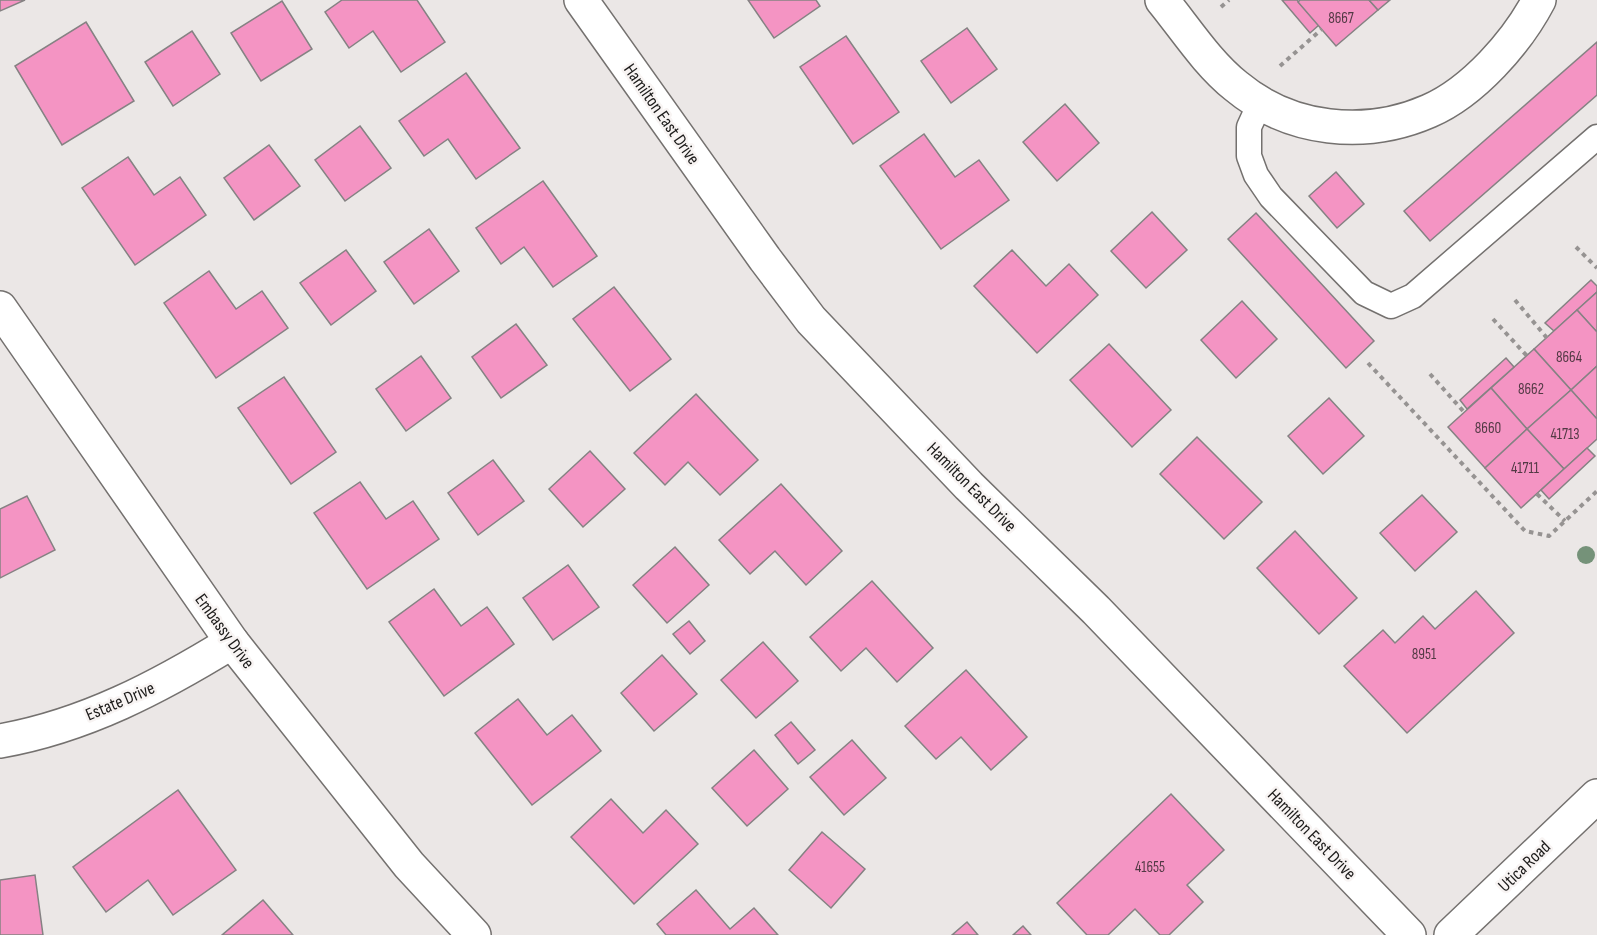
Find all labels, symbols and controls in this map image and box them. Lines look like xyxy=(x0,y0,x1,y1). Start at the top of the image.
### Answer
house number: 8667 xyxy=(1328,9,1354,28)
street label: Hamilton East Drive xyxy=(619,60,704,169)
house number: 8664 xyxy=(1556,348,1582,367)
house number: 8662 xyxy=(1518,380,1544,399)
house number: 8660 xyxy=(1475,419,1501,438)
house number: 41713 xyxy=(1550,425,1580,444)
street label: Hamilton East Drive xyxy=(922,438,1021,537)
house number: 41711 xyxy=(1511,459,1540,478)
street label: Embassy Drive xyxy=(190,590,259,673)
house number: 8951 xyxy=(1412,645,1437,664)
street label: Estate Drive xyxy=(82,678,158,725)
street label: Hamilton East Drive xyxy=(1263,785,1360,884)
street label: Utica Road xyxy=(1494,836,1555,896)
house number: 41655 xyxy=(1135,858,1165,877)

